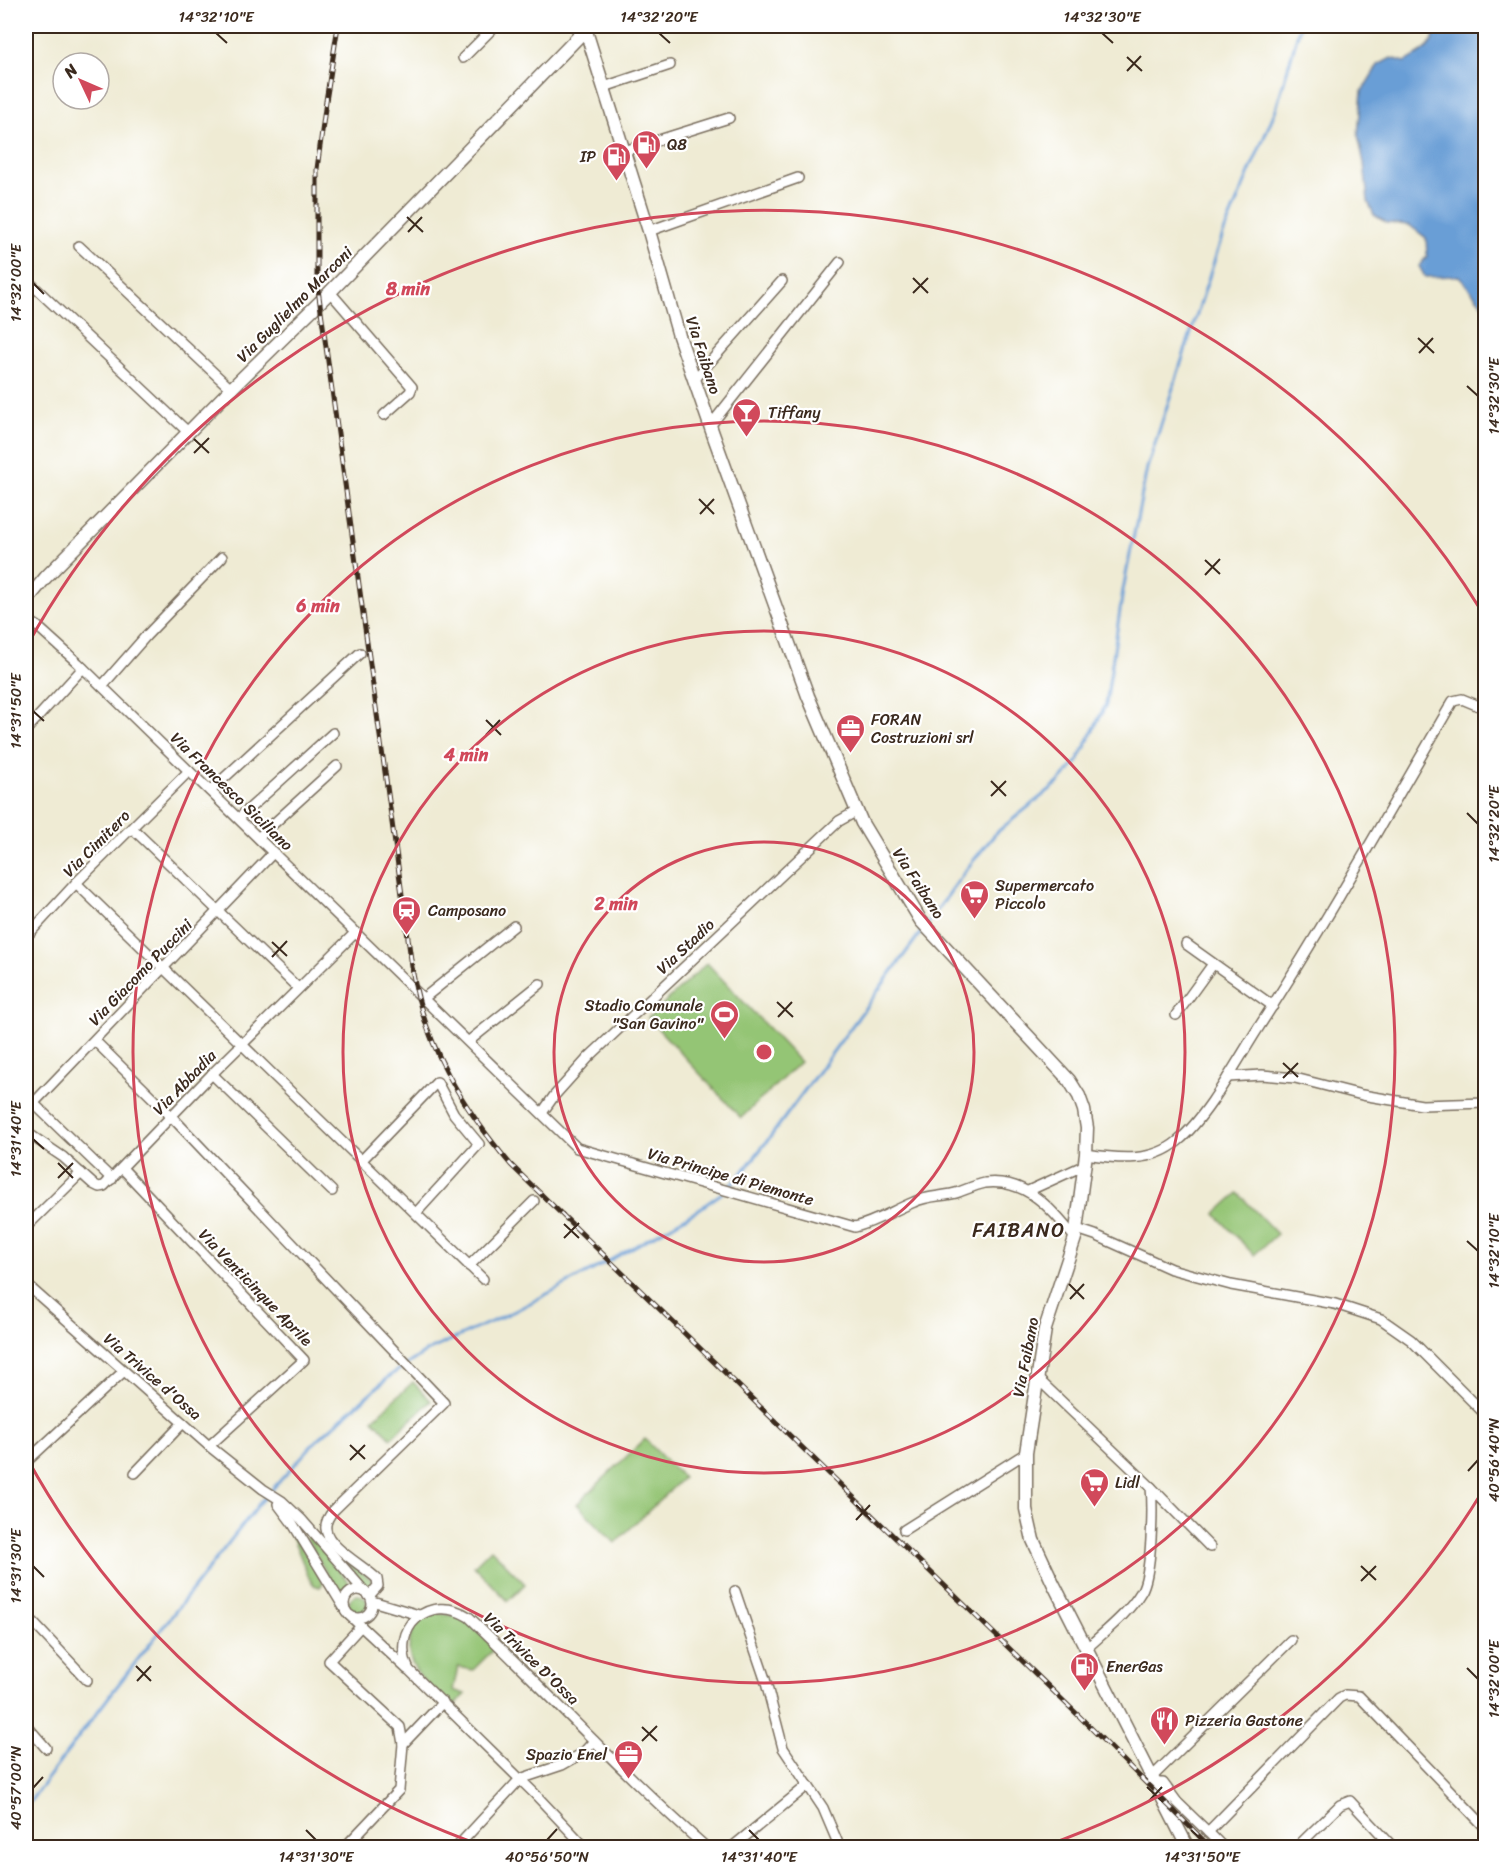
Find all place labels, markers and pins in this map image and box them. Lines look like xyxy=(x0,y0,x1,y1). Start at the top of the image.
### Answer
fuel station icon: Q8 xyxy=(630,128,662,170)
place label: Q8 xyxy=(667,130,687,159)
fuel station icon: IP xyxy=(601,140,633,182)
place label: IP xyxy=(579,142,596,171)
bar icon: Tiffany xyxy=(731,396,763,438)
place label: Tiffany xyxy=(768,398,821,427)
place label: FORAN Costruzioni srl xyxy=(871,705,974,752)
office icon: FORAN Costruzioni srl xyxy=(834,712,866,754)
place label: Supermercato Piccolo xyxy=(995,871,1094,918)
supermarket icon: Supermercato Piccolo xyxy=(958,878,990,920)
station icon: Camposano xyxy=(391,894,423,936)
place label: Camposano xyxy=(428,896,506,925)
place label: Stadio Comunale "San Gavino" xyxy=(585,991,704,1038)
sports icon: Stadio Comunale "San Gavino" xyxy=(708,998,740,1040)
centre of rings xyxy=(754,1042,774,1062)
supermarket icon: Lidl xyxy=(1078,1466,1110,1508)
place label: Lidl xyxy=(1115,1468,1140,1497)
fuel station icon: EnerGas xyxy=(1069,1650,1101,1692)
place label: EnerGas xyxy=(1106,1652,1163,1681)
restaurant icon: Pizzeria Gastone xyxy=(1148,1704,1180,1746)
place label: Pizzeria Gastone xyxy=(1185,1706,1303,1735)
office icon: Spazio Enel xyxy=(612,1738,644,1780)
place label: Spazio Enel xyxy=(526,1740,607,1769)

